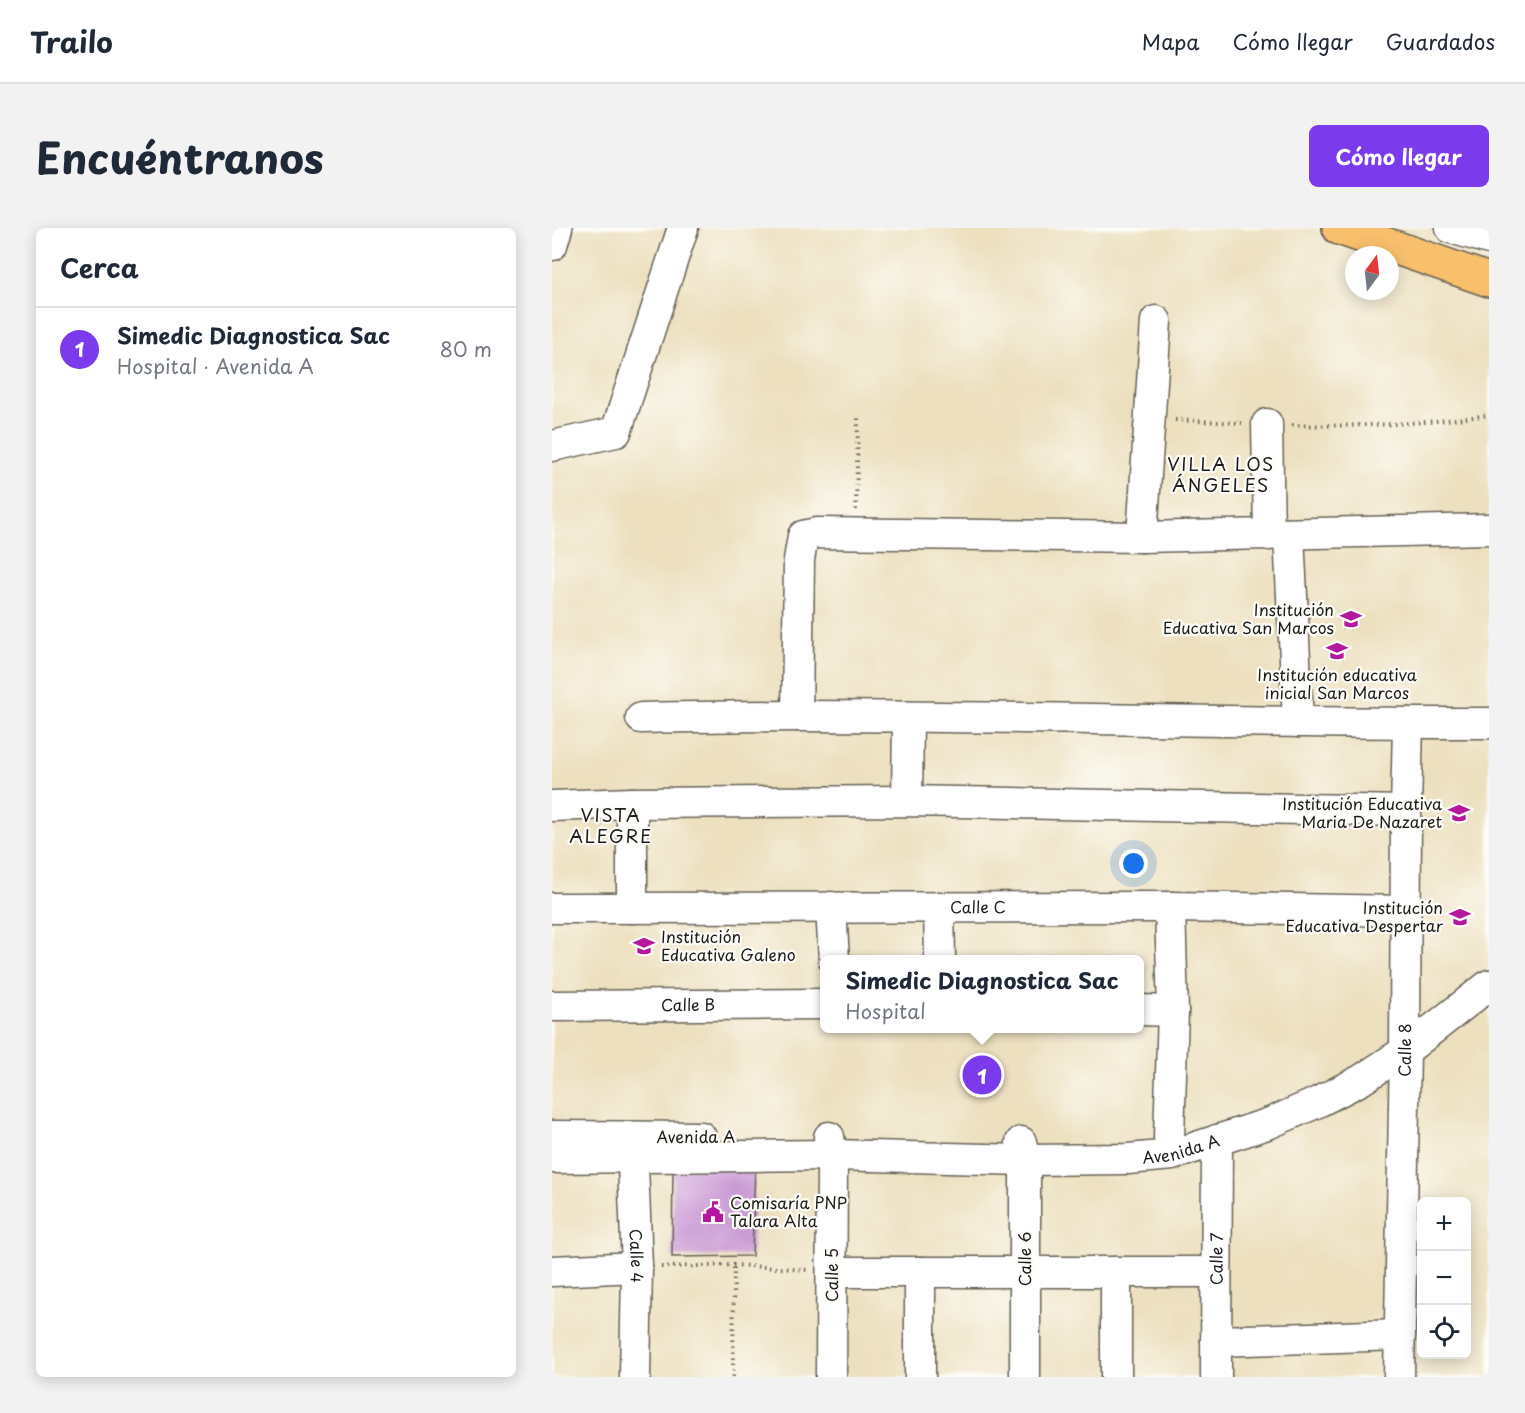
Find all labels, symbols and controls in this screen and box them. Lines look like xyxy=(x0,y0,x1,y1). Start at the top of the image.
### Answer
text: Trailo xyxy=(30,20,113,63)
text: Mapa xyxy=(1142,25,1200,57)
text: Cómo llegar xyxy=(1233,25,1353,57)
text: Guardados xyxy=(1386,25,1495,57)
text: Encuéntranos xyxy=(36,125,324,188)
button: Cómo llegar xyxy=(1309,125,1489,187)
north arrow xyxy=(1345,246,1399,300)
text: Cerca xyxy=(60,248,139,287)
text: Simedic Diagnostica Sac xyxy=(117,318,390,351)
text: 1 xyxy=(75,334,84,364)
text: 80 m xyxy=(440,334,492,364)
text: Hospital · Avenida A xyxy=(117,351,314,381)
district label: VILLA LOS ÁNGELES xyxy=(1167,450,1275,498)
place label: Institución Educativa San Marcos xyxy=(1163,597,1334,639)
school or university icon: Institución Educativa San Marcos xyxy=(1339,607,1363,631)
school or university icon: Institución educativa inicial San Marcos xyxy=(1325,639,1349,663)
place label: Institución educativa inicial San Marcos xyxy=(1257,662,1417,704)
place label: Institución Educativa Maria De Nazaret xyxy=(1282,791,1442,833)
district label: VISTA ALEGRE xyxy=(569,801,653,849)
school or university icon: Institución Educativa Maria De Nazaret xyxy=(1447,801,1471,825)
your location xyxy=(1119,849,1148,878)
street label: Calle C xyxy=(950,894,1006,918)
place label: Institución Educativa Despertar xyxy=(1286,895,1444,937)
school or university icon: Institución Educativa Despertar xyxy=(1448,905,1472,929)
place label: Institución Educativa Galeno xyxy=(661,924,796,966)
school or university icon: Institución Educativa Galeno xyxy=(632,934,656,958)
popup xyxy=(820,955,1144,1033)
text: Simedic Diagnostica Sac xyxy=(846,963,1118,996)
street label: Calle B xyxy=(661,992,715,1016)
text: Hospital xyxy=(846,996,926,1026)
street label: Calle 8 xyxy=(1392,1023,1416,1077)
pin: 1 xyxy=(962,1052,1002,1098)
street label: Avenida A xyxy=(657,1124,735,1148)
street label: Avenida A xyxy=(1141,1127,1222,1169)
place label: Comisaría PNP Talara Alta xyxy=(730,1190,847,1232)
map controls xyxy=(1417,1197,1471,1359)
button: + xyxy=(1417,1197,1471,1251)
public building icon: Comisaría PNP Talara Alta xyxy=(701,1200,725,1224)
street label: Calle 4 xyxy=(625,1228,650,1283)
street label: Calle 6 xyxy=(1012,1232,1036,1286)
street label: Calle 7 xyxy=(1203,1233,1228,1285)
street label: Calle 5 xyxy=(819,1248,843,1302)
button: − xyxy=(1417,1251,1471,1305)
button: locate xyxy=(1417,1305,1471,1359)

